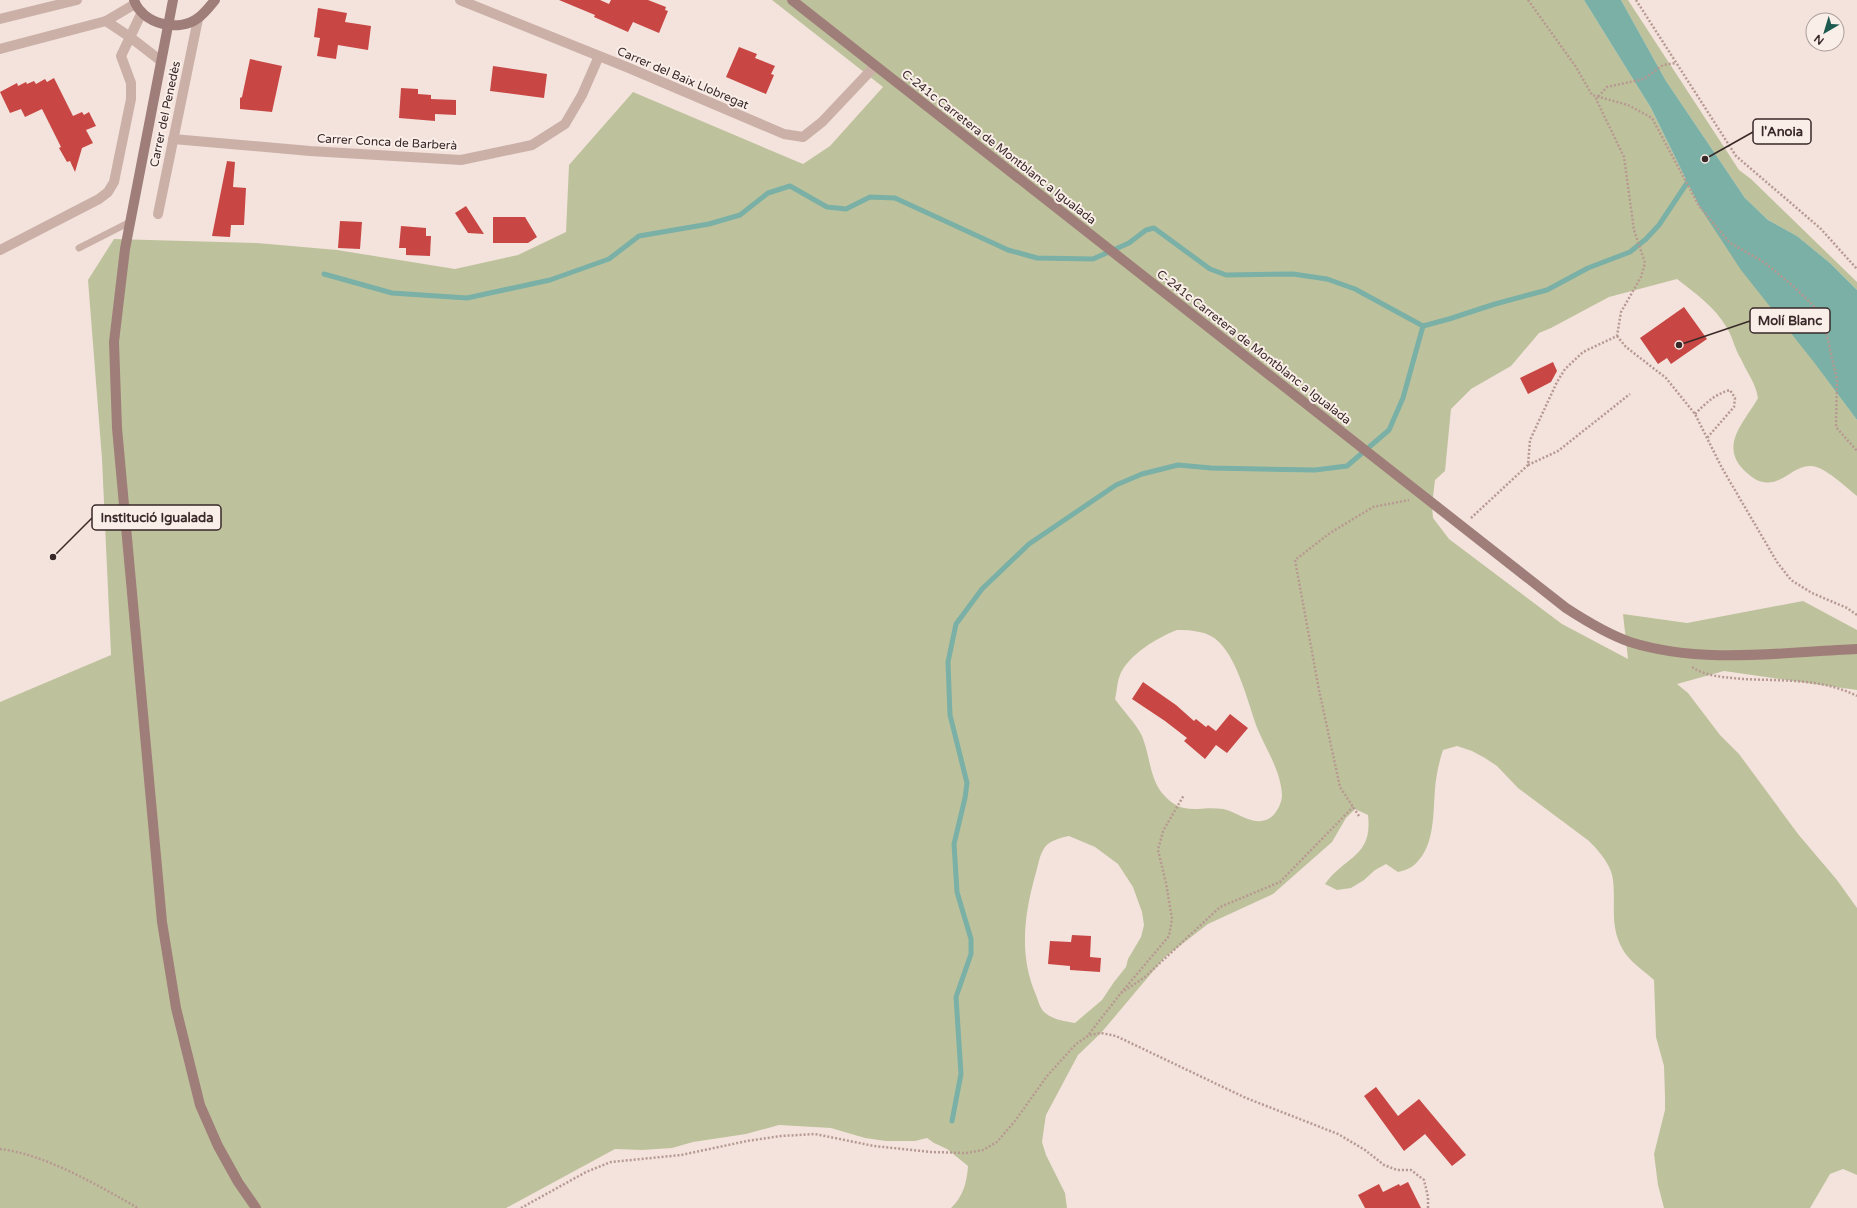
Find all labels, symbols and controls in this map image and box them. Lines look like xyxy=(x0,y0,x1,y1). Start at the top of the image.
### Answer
north arrow xyxy=(1805,12,1845,52)
text: N xyxy=(1812,32,1827,47)
street label: Carrer del Baix Llobregat xyxy=(615,44,751,112)
street label: Carrer del Penedès xyxy=(147,60,183,168)
street label: C-241c Carretera de Montblanc a Igualada xyxy=(899,67,1099,227)
callout: l'Anoia xyxy=(1753,119,1811,144)
text: l'Anoia xyxy=(1761,124,1803,140)
street label: Carrer Conca de Barberà xyxy=(316,131,458,153)
street label: C-241c Carretera de Montblanc a Igualada xyxy=(1154,267,1354,427)
callout: Molí Blanc xyxy=(1750,308,1830,333)
text: Molí Blanc xyxy=(1758,313,1822,329)
callout: Institució Igualada xyxy=(92,505,221,530)
text: Institució Igualada xyxy=(100,510,214,526)

